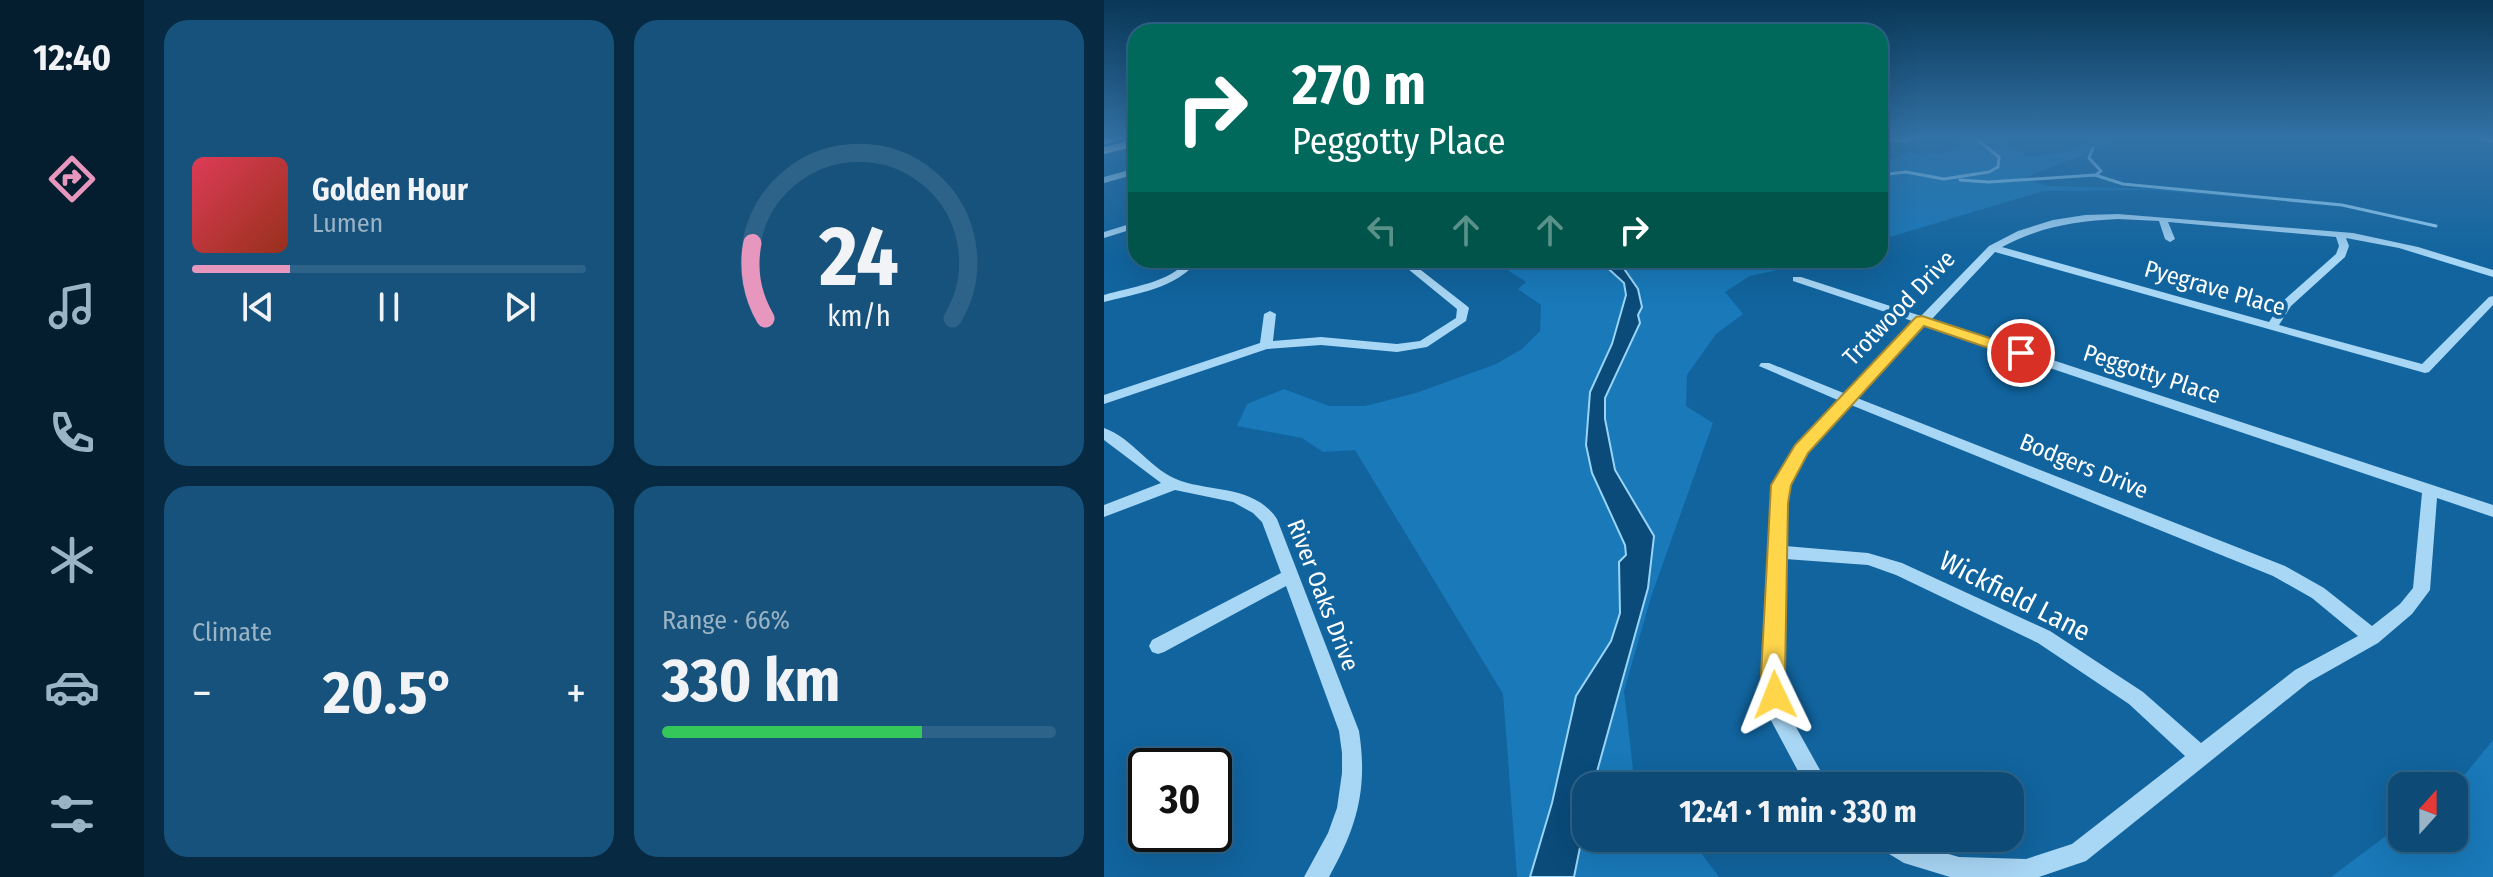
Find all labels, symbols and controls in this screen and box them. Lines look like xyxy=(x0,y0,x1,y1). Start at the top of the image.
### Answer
text: 12:40 xyxy=(33,36,111,80)
text: 270 m xyxy=(1292,52,1426,119)
icon: right xyxy=(1160,56,1264,160)
text: Peggotty Place xyxy=(1292,120,1506,164)
icon: directions xyxy=(44,151,100,207)
text: Golden Hour xyxy=(312,172,468,208)
text: 24 xyxy=(818,207,899,307)
text: Lumen xyxy=(312,208,383,239)
icon: left xyxy=(1360,208,1404,252)
icon: ahead xyxy=(1444,208,1488,252)
icon: ahead xyxy=(1528,208,1572,252)
icon: right xyxy=(1612,208,1656,252)
street label: Trotwood Drive xyxy=(1837,245,1961,371)
street label: Pyegrave Place xyxy=(2141,255,2289,321)
icon: music xyxy=(44,278,100,334)
icon: previous xyxy=(236,285,280,329)
icon: pause xyxy=(367,285,411,329)
icon: next xyxy=(498,285,542,329)
text: km/h xyxy=(827,299,891,334)
pin xyxy=(1987,319,2055,387)
icon: arrive xyxy=(1999,331,2043,375)
street label: Peggotty Place xyxy=(2080,339,2224,409)
icon: phone xyxy=(44,405,100,461)
street label: Bodgers Drive xyxy=(2016,428,2152,504)
street label: River Oaks Drive xyxy=(1281,515,1365,675)
icon: climate xyxy=(44,532,100,588)
street label: Wickfield Lane xyxy=(1934,544,2096,648)
text: Range · 66% xyxy=(662,605,790,636)
text: Climate xyxy=(192,617,272,648)
text: 330 km xyxy=(662,645,840,717)
position arrow xyxy=(1733,653,1817,737)
text: 20.5° xyxy=(323,657,455,729)
icon: car xyxy=(44,659,100,715)
text: − xyxy=(192,667,212,720)
text: + xyxy=(566,667,586,720)
speed limit sign: 30 xyxy=(1128,748,1232,852)
north arrow xyxy=(2388,772,2468,852)
map controls xyxy=(2388,772,2468,852)
icon: filters xyxy=(44,786,100,842)
text: 12:41 · 1 min · 330 m xyxy=(1679,794,1917,830)

